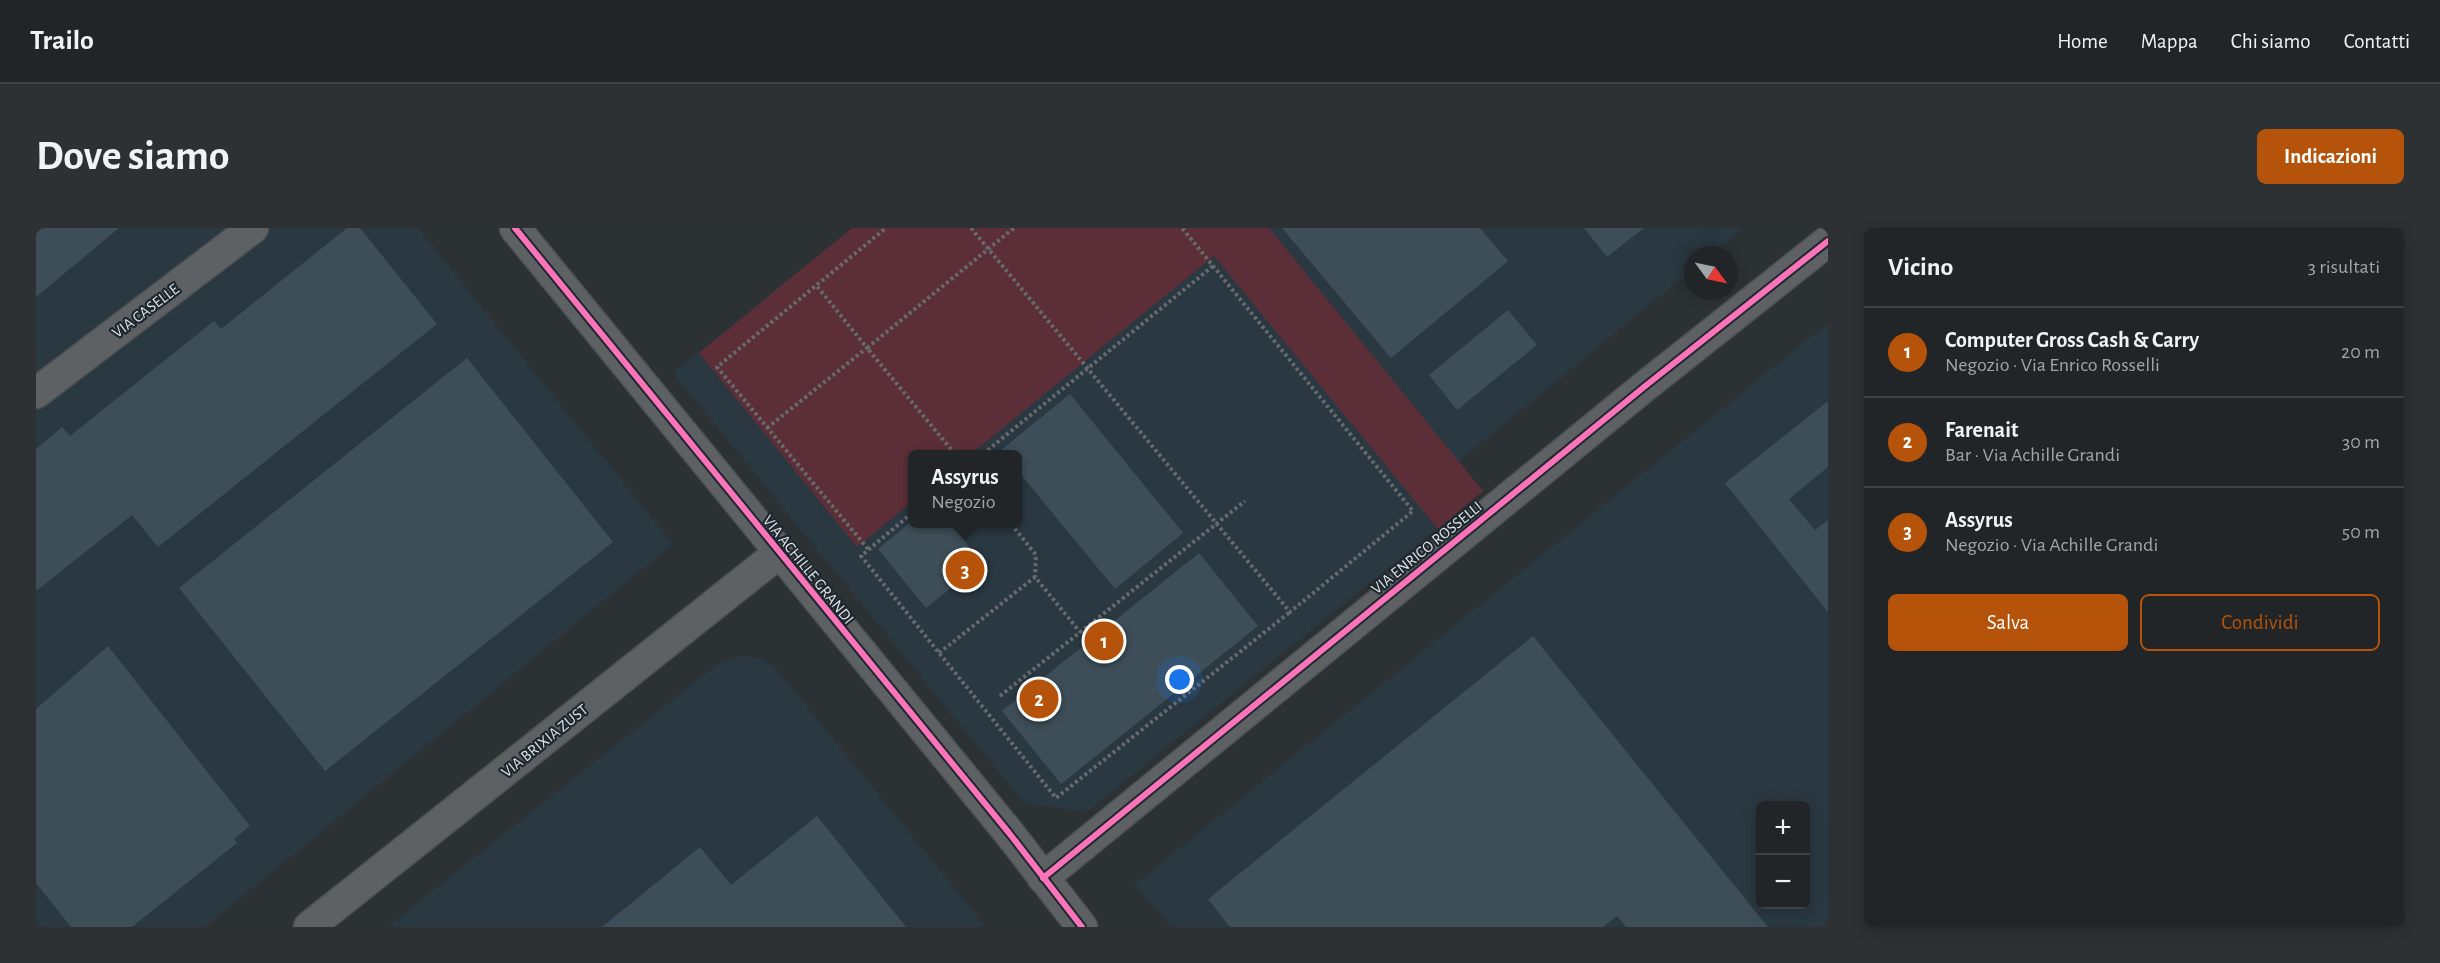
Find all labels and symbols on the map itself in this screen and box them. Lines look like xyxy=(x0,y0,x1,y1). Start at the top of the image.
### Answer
north arrow xyxy=(1684,246,1738,300)
street label: VIA CASELLE xyxy=(109,280,182,341)
street label: VIA ENRICO ROSSELLI xyxy=(1368,498,1485,597)
street label: VIA ACHILLE GRANDI xyxy=(760,512,857,627)
pin: 3 xyxy=(946,548,984,592)
pin: 1 xyxy=(1084,618,1124,664)
your location xyxy=(1165,665,1194,694)
pin: 2 xyxy=(1020,676,1058,722)
street label: VIA BRIXIA ZUST xyxy=(498,701,591,780)

